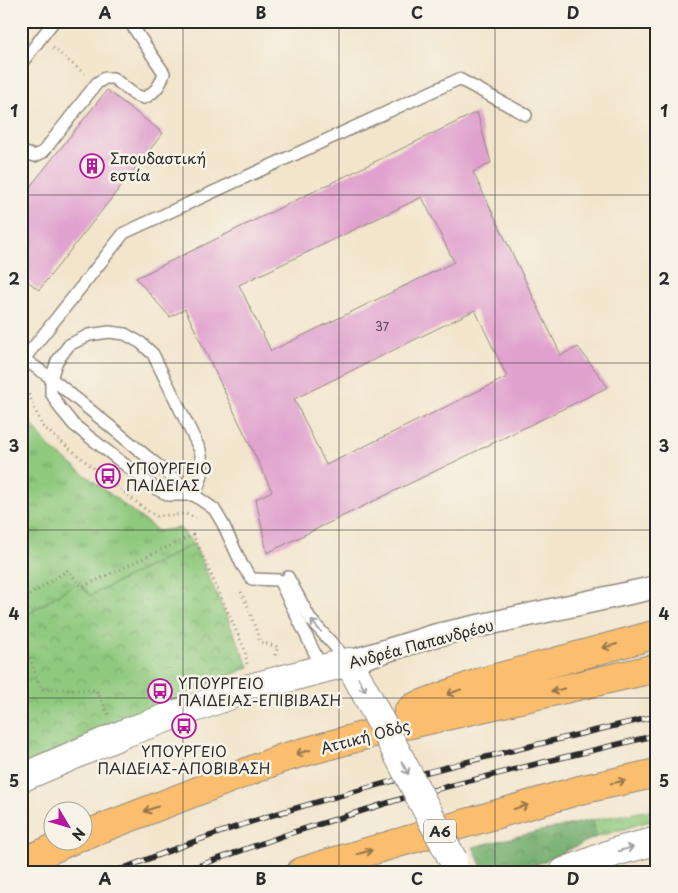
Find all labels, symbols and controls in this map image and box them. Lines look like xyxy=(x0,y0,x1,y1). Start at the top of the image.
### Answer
text: A xyxy=(99,0,112,24)
text: B xyxy=(256,0,267,24)
text: C xyxy=(411,0,423,24)
text: D xyxy=(567,0,579,24)
text: 1 xyxy=(10,98,18,122)
text: 1 xyxy=(660,98,668,122)
place label: Σπουδαστική εστία xyxy=(110,146,206,186)
building icon: Σπουδαστική εστία xyxy=(79,153,105,179)
text: 2 xyxy=(8,266,20,290)
text: 2 xyxy=(658,266,670,290)
house number: 37 xyxy=(375,317,390,335)
text: 3 xyxy=(9,433,19,457)
text: 3 xyxy=(659,433,669,457)
place label: ΥΠΟΥΡΓΕΙΟ ΠΑΙΔΕΙΑΣ xyxy=(126,456,212,496)
bus stop icon: ΥΠΟΥΡΓΕΙΟ ΠΑΙΔΕΙΑΣ xyxy=(95,463,121,489)
text: 4 xyxy=(9,601,20,625)
text: 4 xyxy=(659,601,670,625)
street label: Ανδρέα Παπανδρέου xyxy=(346,613,496,673)
one-way arrow xyxy=(310,620,322,633)
one-way arrow xyxy=(602,642,618,652)
place label: ΥΠΟΥΡΓΕΙΟ ΠΑΙΔΕΙΑΣ-ΕΠΙΒΙΒΑΣΗ xyxy=(178,671,341,711)
bus stop icon: ΥΠΟΥΡΓΕΙΟ ΠΑΙΔΕΙΑΣ-ΕΠΙΒΙΒΑΣΗ xyxy=(147,678,173,704)
one-way arrow xyxy=(357,678,367,693)
one-way arrow xyxy=(550,686,566,695)
one-way arrow xyxy=(447,688,462,697)
bus stop icon: ΥΠΟΥΡΓΕΙΟ ΠΑΙΔΕΙΑΣ-ΑΠΟΒΙΒΑΣΗ xyxy=(171,713,197,739)
street label: Αττική Οδός xyxy=(318,713,413,759)
place label: ΥΠΟΥΡΓΕΙΟ ΠΑΙΔΕΙΑΣ-ΑΠΟΒΙΒΑΣΗ xyxy=(97,739,271,779)
one-way arrow xyxy=(295,748,311,758)
one-way arrow xyxy=(400,760,410,775)
text: 5 xyxy=(9,768,19,792)
text: 5 xyxy=(659,768,669,792)
one-way arrow xyxy=(610,777,626,786)
north arrow xyxy=(42,800,92,850)
one-way arrow xyxy=(512,802,528,812)
one-way arrow xyxy=(144,805,159,814)
road number: Α6 xyxy=(424,819,456,842)
text: N xyxy=(67,823,90,845)
one-way arrow xyxy=(618,844,634,853)
one-way arrow xyxy=(356,847,372,857)
text: A xyxy=(99,866,112,890)
text: B xyxy=(256,866,267,890)
text: C xyxy=(411,866,423,890)
text: D xyxy=(567,866,579,890)

